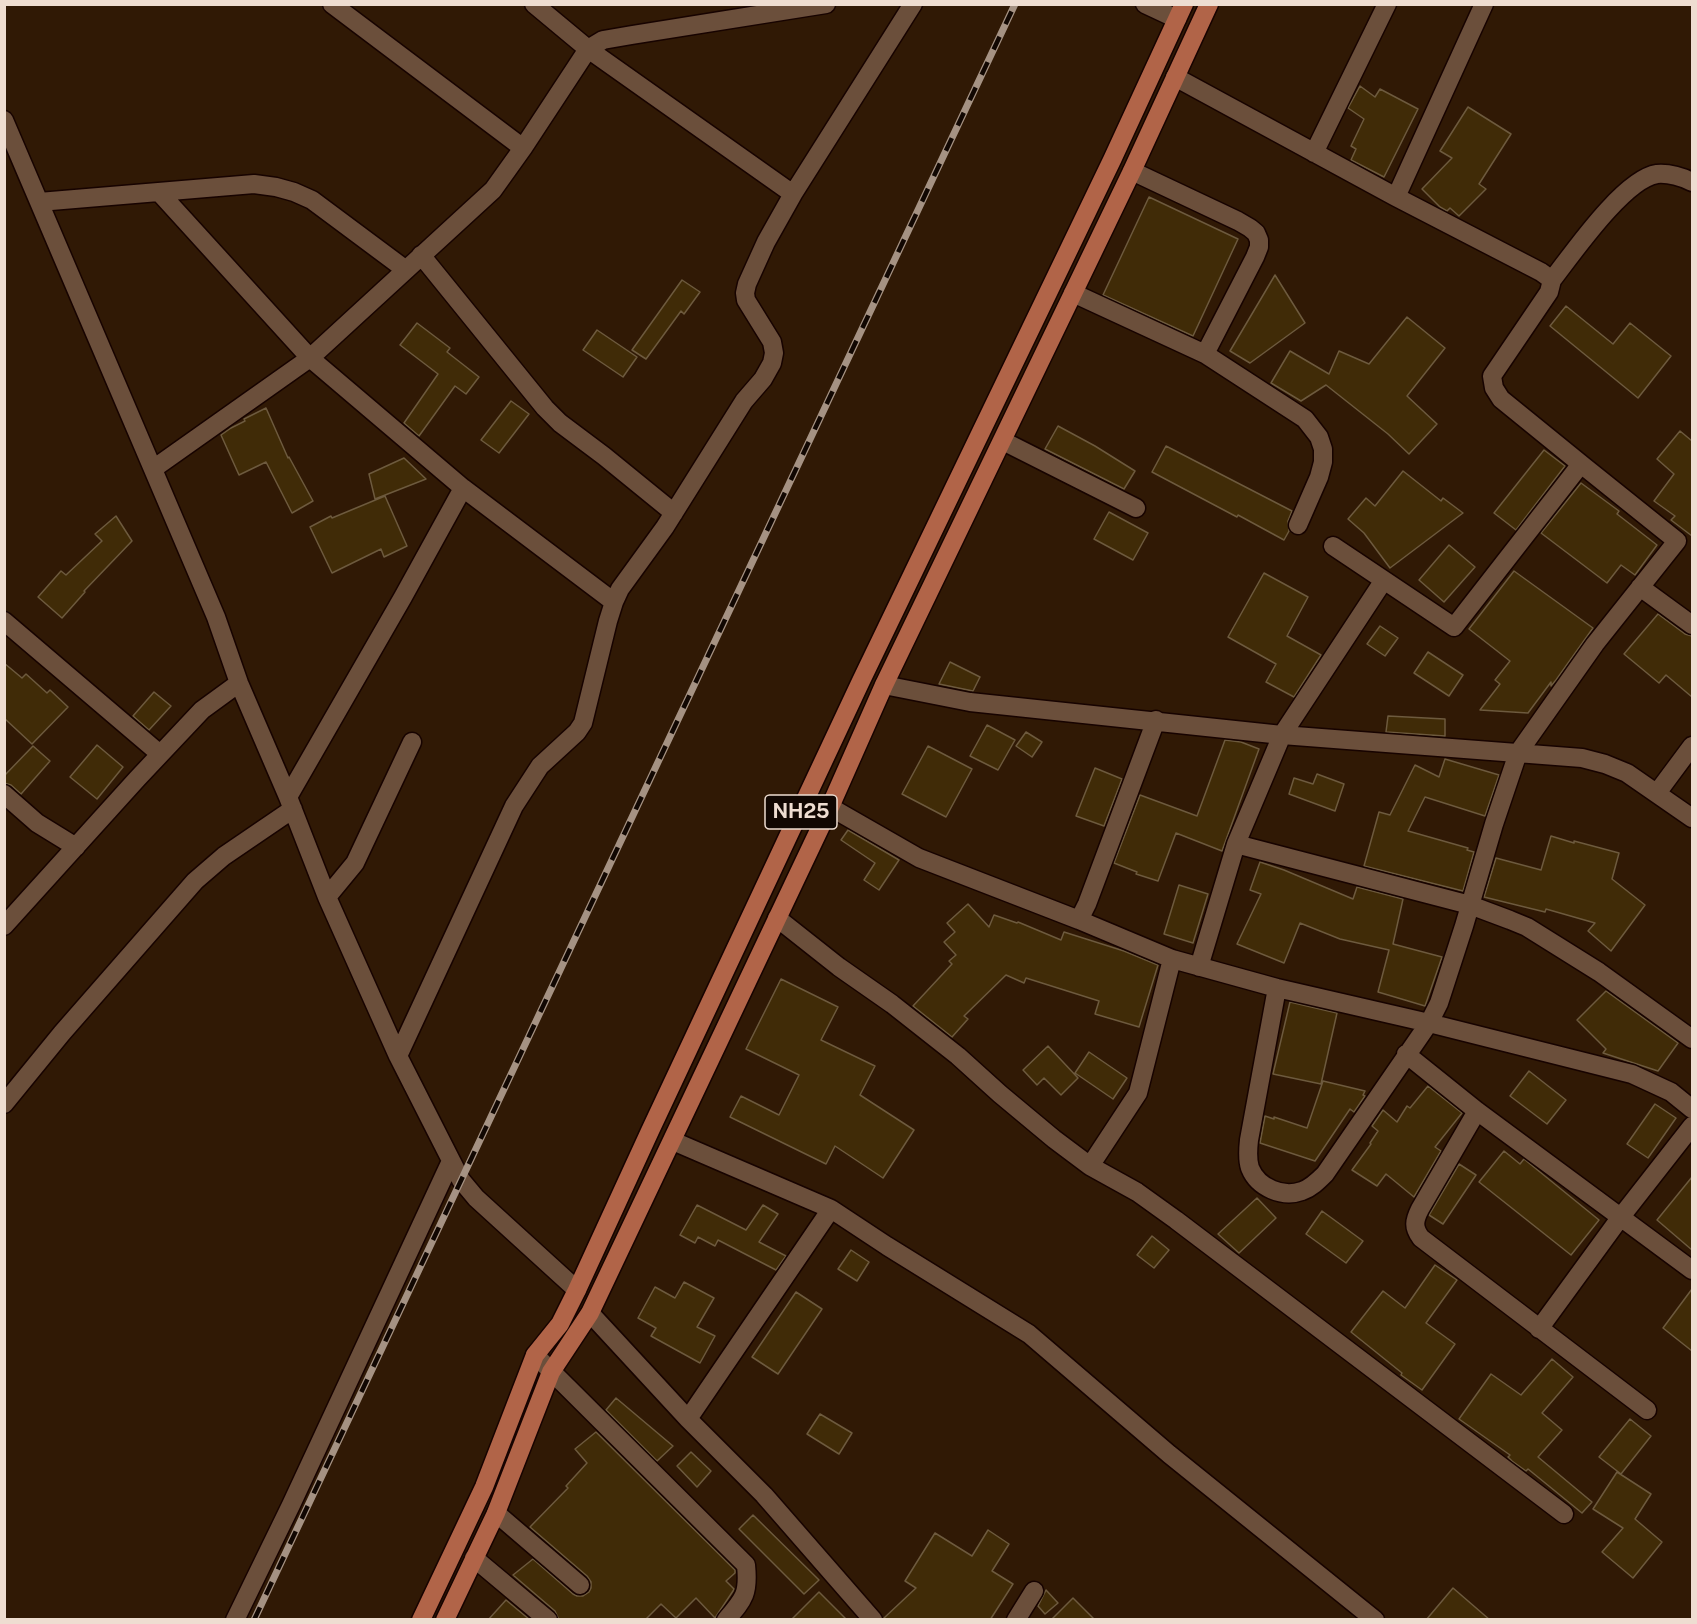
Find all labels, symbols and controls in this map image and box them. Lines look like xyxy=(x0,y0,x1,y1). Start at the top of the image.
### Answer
road number: NH25 xyxy=(765,795,837,829)

